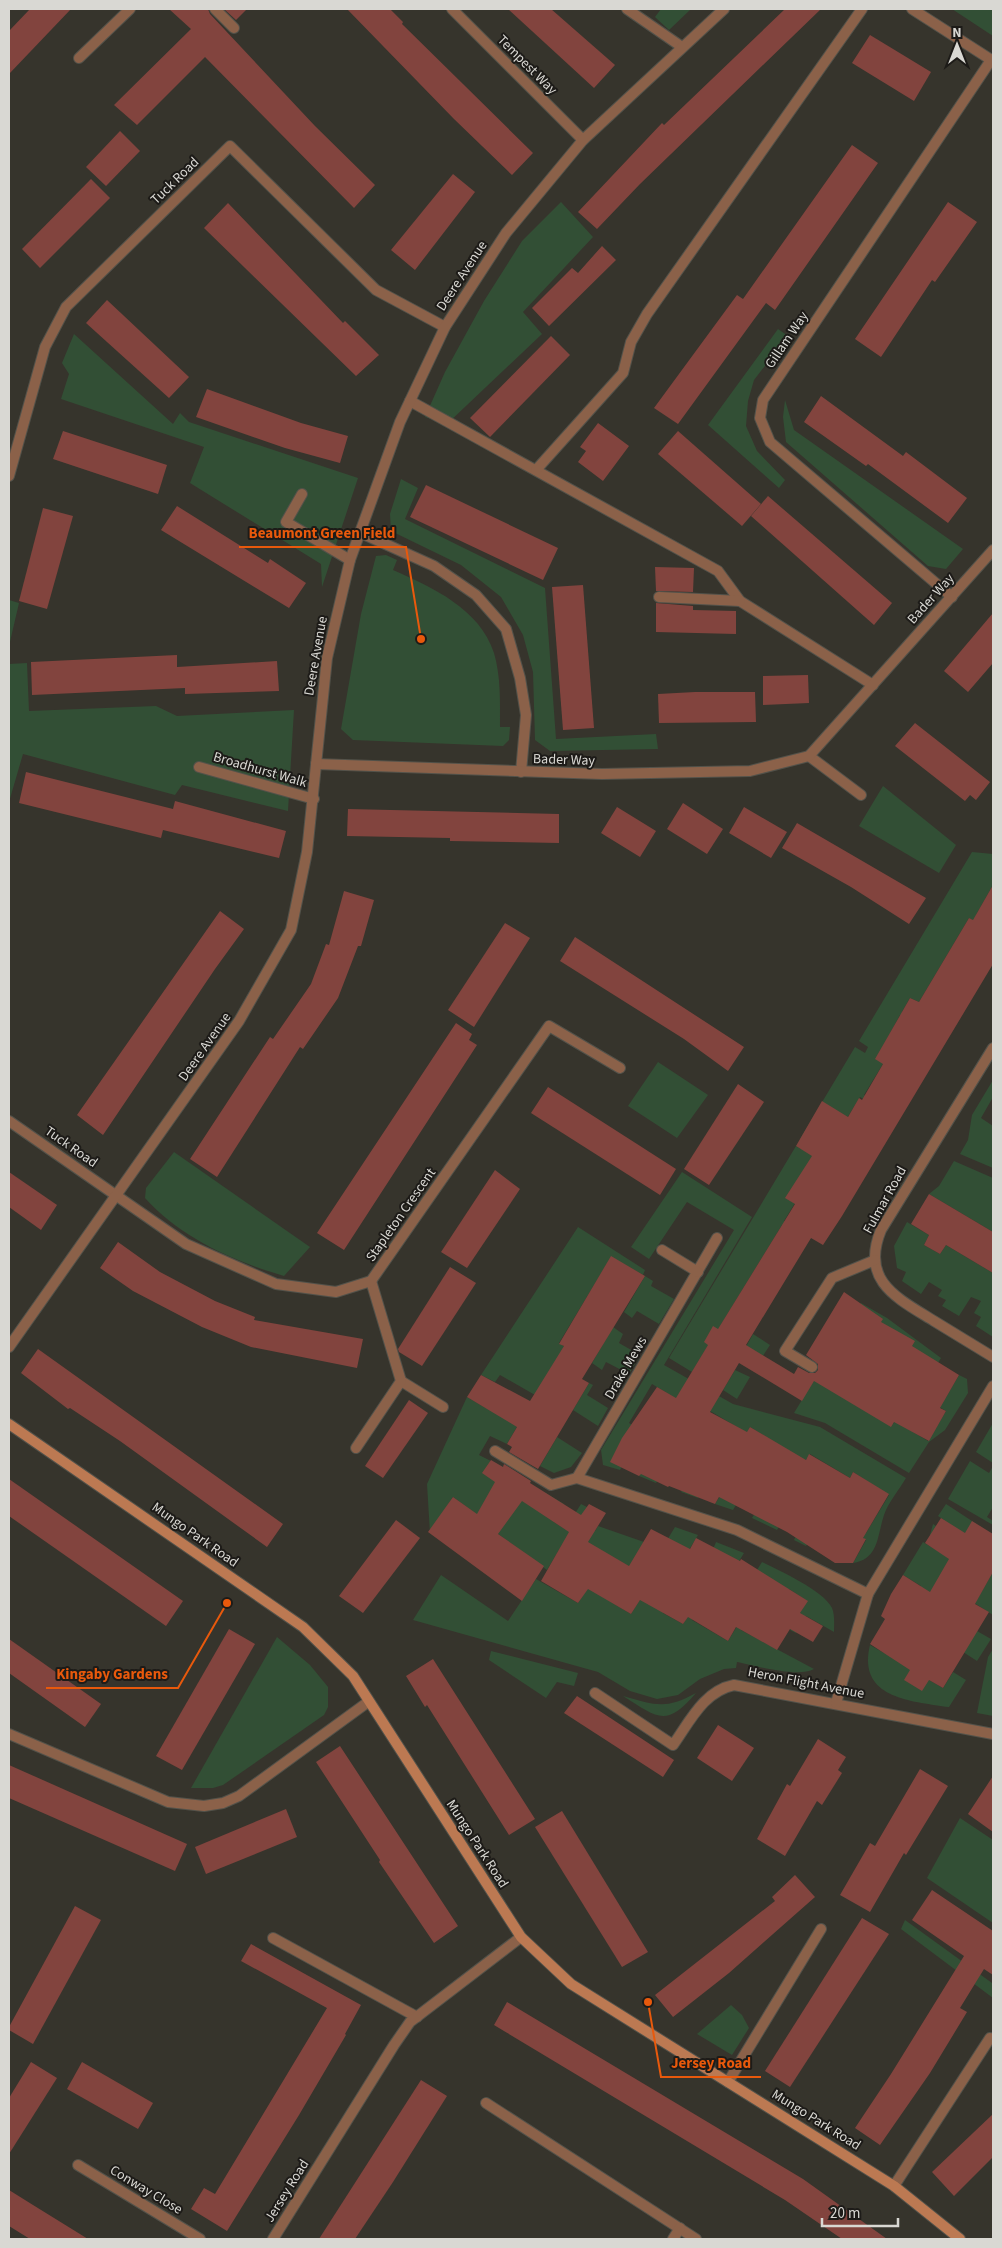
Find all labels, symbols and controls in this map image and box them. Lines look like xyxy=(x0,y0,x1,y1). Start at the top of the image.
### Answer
north arrow xyxy=(932,20,982,70)
text: N xyxy=(952,23,962,43)
street label: Tempest Way xyxy=(493,31,562,100)
street label: Tuck Road xyxy=(146,153,204,209)
street label: Deere Avenue xyxy=(432,237,492,315)
street label: Gillam Way xyxy=(761,307,814,373)
callout: Beaumont Green Field xyxy=(239,517,406,547)
text: Beaumont Green Field xyxy=(249,523,395,544)
street label: Bader Way xyxy=(903,569,959,629)
street label: Deere Avenue xyxy=(299,615,333,697)
street label: Broadhurst Walk xyxy=(211,747,309,793)
street label: Bader Way xyxy=(533,749,596,771)
street label: Deere Avenue xyxy=(174,1008,236,1086)
street label: Tuck Road xyxy=(40,1121,102,1173)
street label: Fulmar Road xyxy=(858,1163,912,1237)
street label: Stapleton Crescent xyxy=(361,1164,441,1266)
street label: Drake Mews xyxy=(600,1333,652,1403)
street label: Mungo Park Road xyxy=(148,1498,242,1572)
callout: Kingaby Gardens xyxy=(46,1658,178,1688)
street label: Heron Flight Avenue xyxy=(746,1662,866,1704)
text: Kingaby Gardens xyxy=(56,1664,168,1685)
street label: Mungo Park Road xyxy=(441,1796,513,1892)
callout: Jersey Road xyxy=(661,2047,761,2077)
text: Jersey Road xyxy=(671,2053,751,2074)
street label: Mungo Park Road xyxy=(768,2085,864,2155)
street label: Jersey Road xyxy=(260,2156,314,2226)
street label: Conway Close xyxy=(106,2160,186,2220)
scale bar xyxy=(822,2196,898,2228)
text: 20 m xyxy=(830,2203,860,2224)

